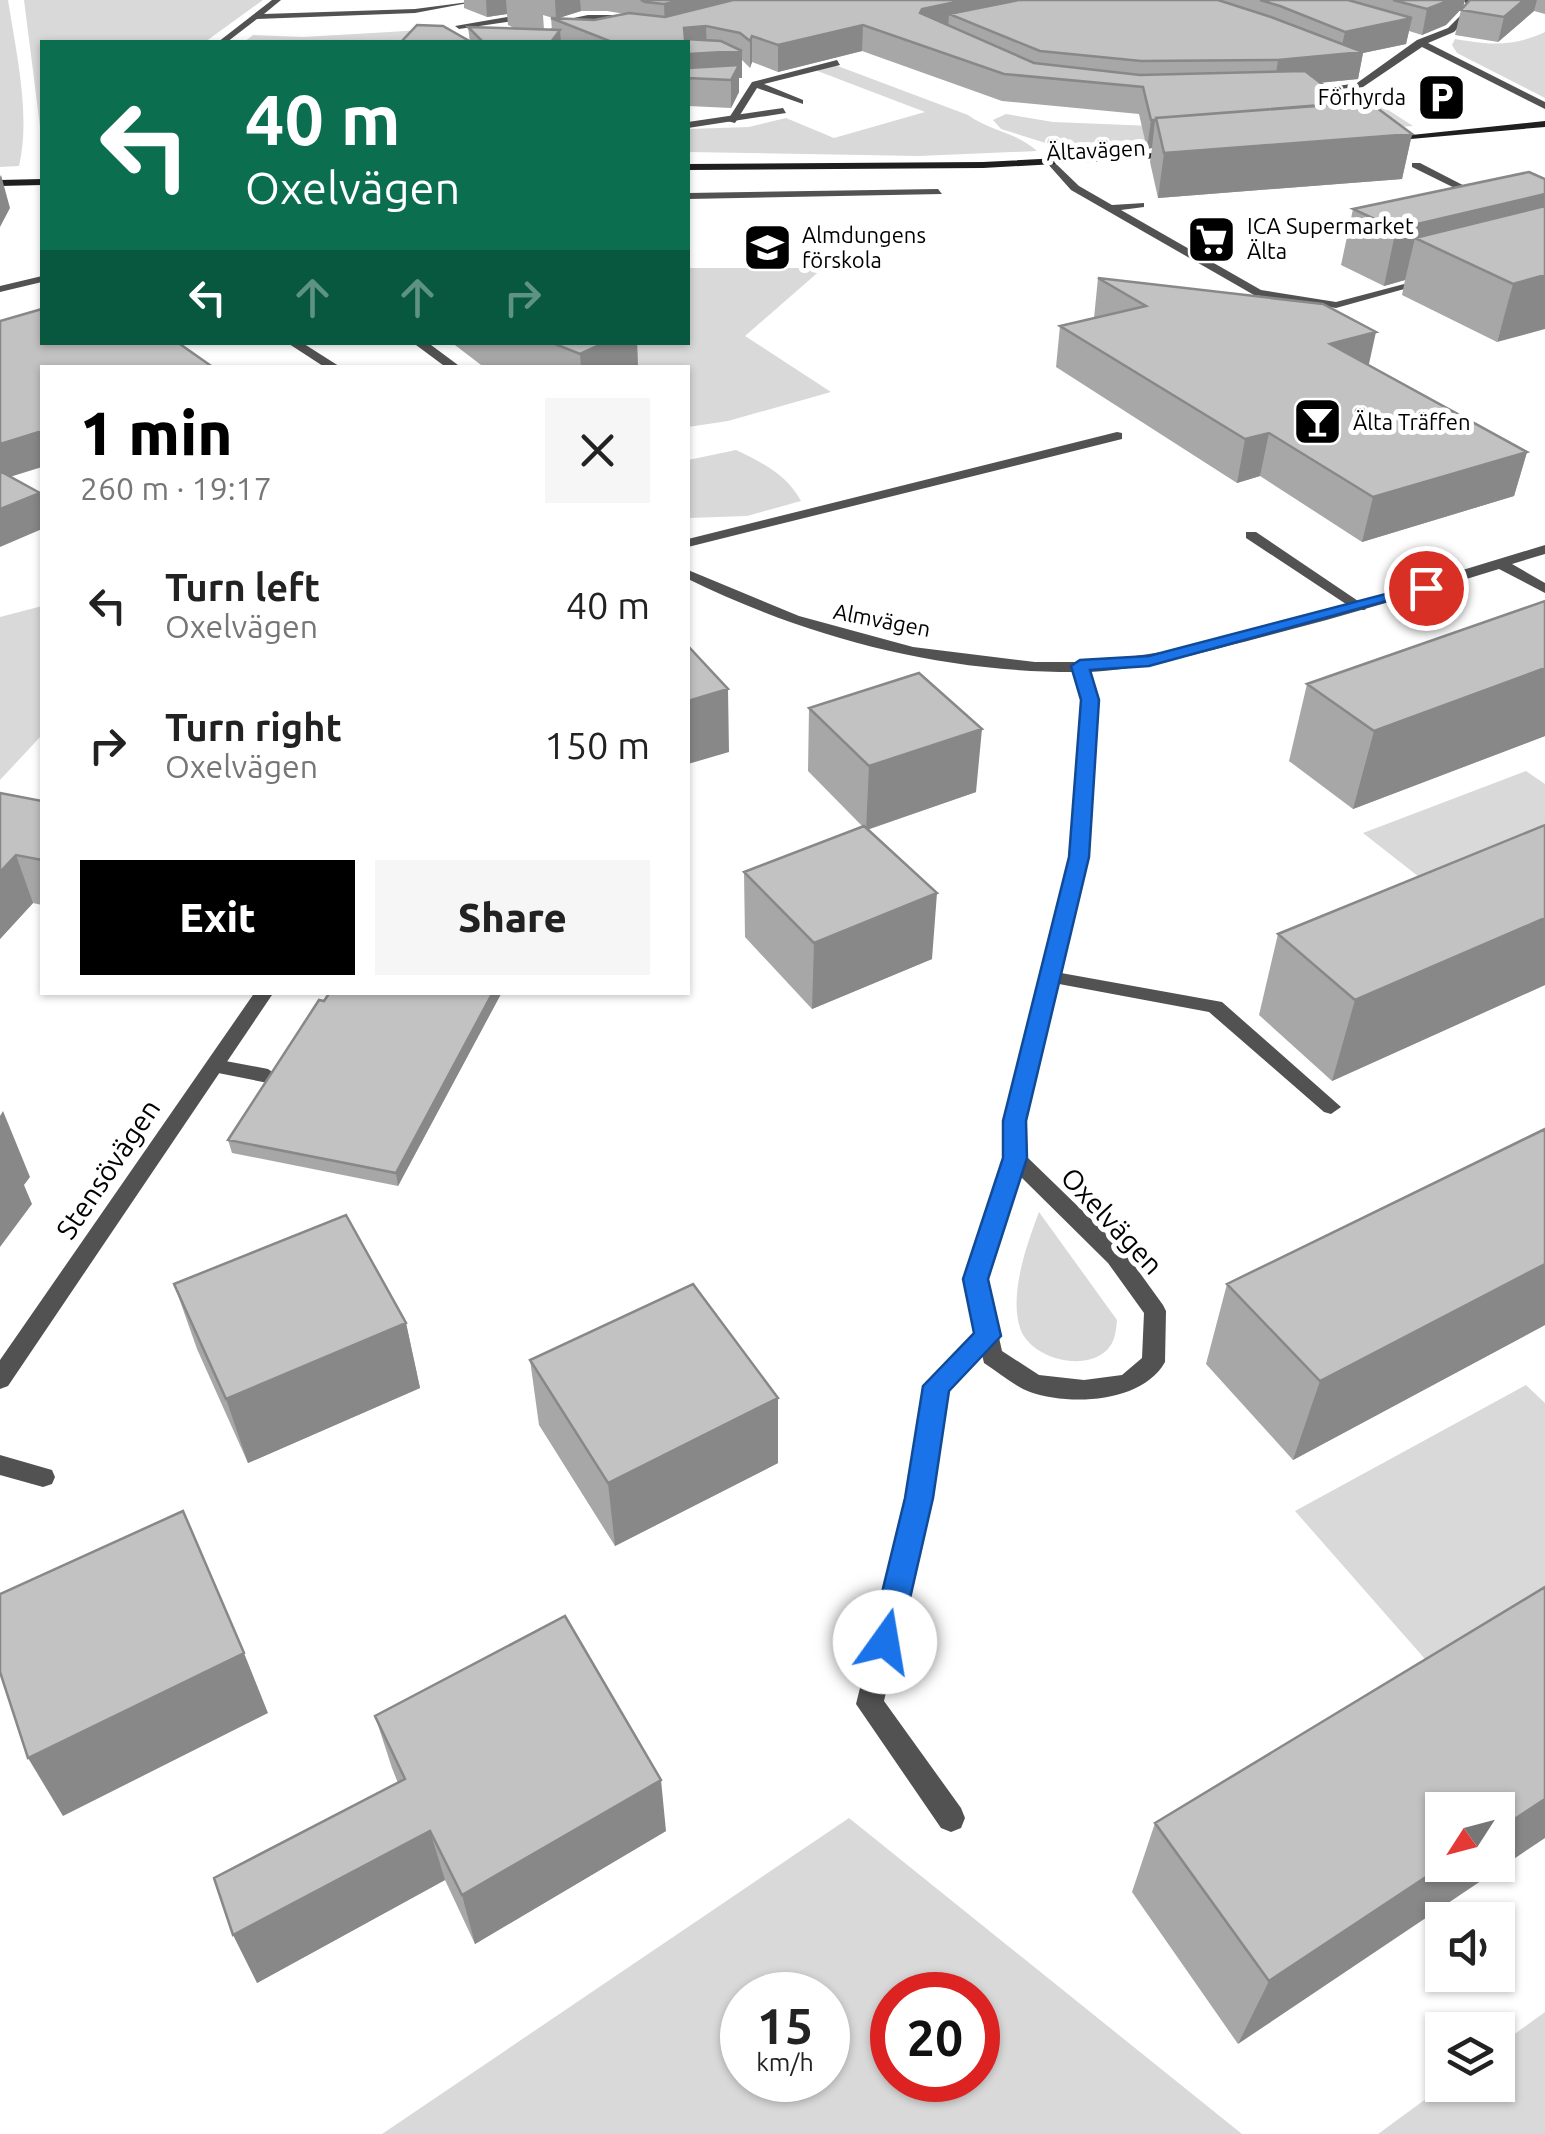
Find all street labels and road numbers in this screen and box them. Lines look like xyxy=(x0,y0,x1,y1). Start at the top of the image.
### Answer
street label: Ältavägen xyxy=(1046,134,1146,165)
street label: Almvägen xyxy=(831,598,933,641)
street label: Stensövägen xyxy=(50,1093,165,1244)
street label: Oxelvägen xyxy=(1055,1161,1169,1280)

